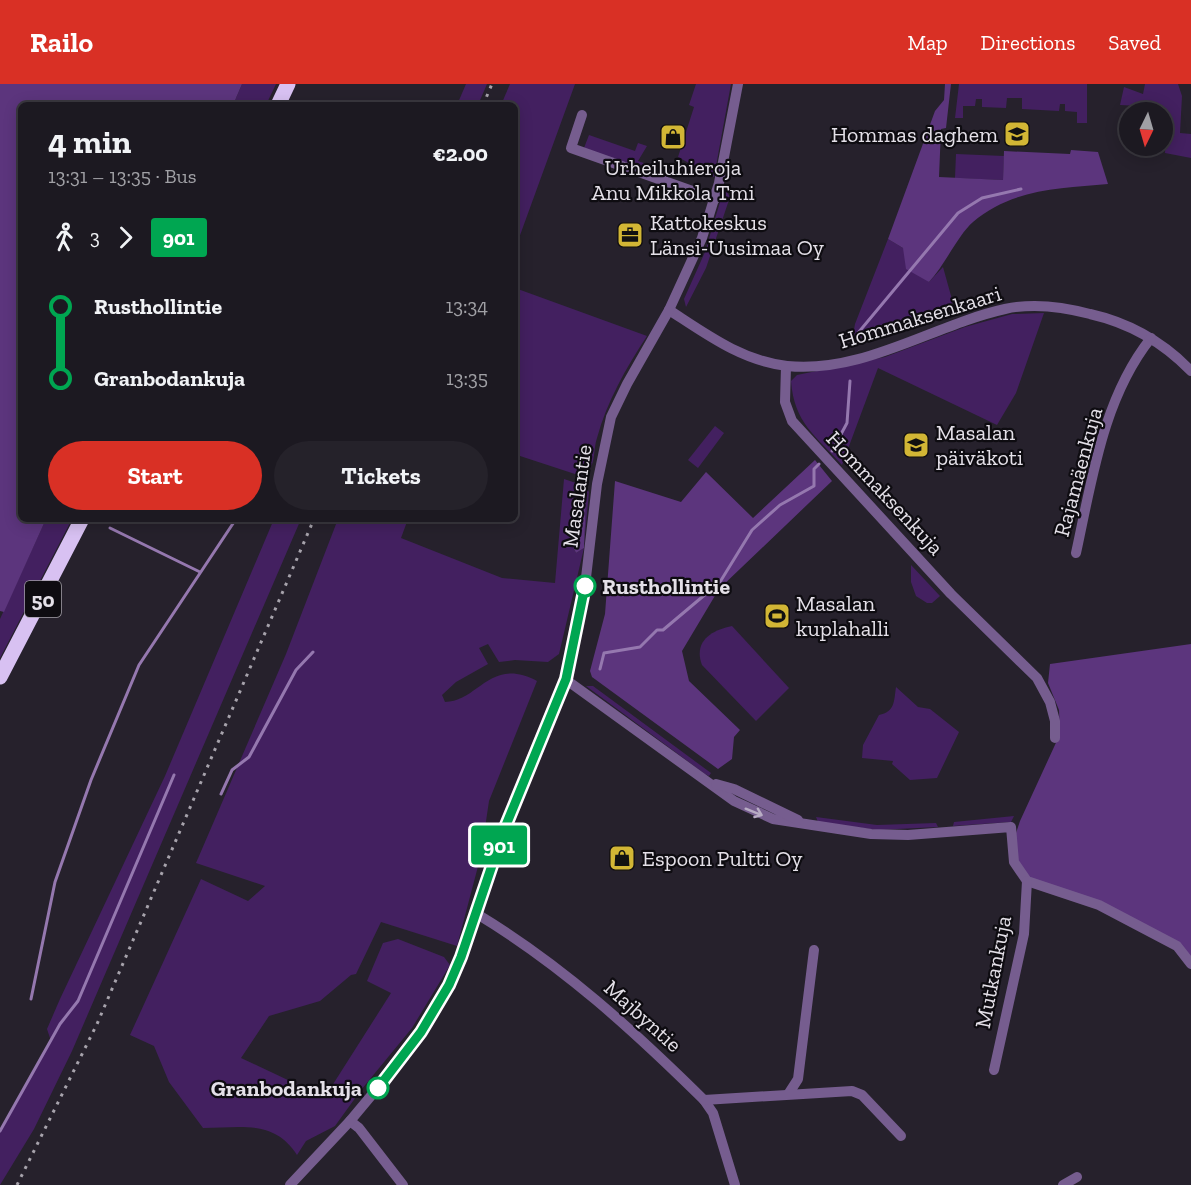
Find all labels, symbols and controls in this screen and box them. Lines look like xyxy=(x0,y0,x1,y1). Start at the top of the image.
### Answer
text: Railo xyxy=(30,26,93,59)
text: Map xyxy=(908,30,948,55)
text: Directions xyxy=(981,30,1075,55)
text: Saved xyxy=(1108,30,1161,55)
north arrow xyxy=(1119,102,1173,156)
map controls xyxy=(1119,102,1173,156)
school or university icon: Hommas daghem xyxy=(1002,119,1032,149)
place label: Hommas daghem xyxy=(831,121,998,148)
text: 4 min xyxy=(48,122,131,161)
shop icon: Urheiluhieroja Anu Mikkola Tmi xyxy=(658,122,688,152)
text: €2.00 xyxy=(433,140,488,167)
place label: Urheiluhieroja Anu Mikkola Tmi xyxy=(591,154,755,206)
text: 13:31 – 13:35 · Bus xyxy=(48,164,196,188)
place label: Kattokeskus Länsi-Uusimaa Oy xyxy=(650,209,825,261)
office icon: Kattokeskus Länsi-Uusimaa Oy xyxy=(615,220,645,250)
icon: walk xyxy=(48,221,81,254)
icon: forward xyxy=(109,221,142,254)
text: 3 xyxy=(90,225,100,249)
text: 901 xyxy=(163,225,195,250)
street label: Hommaksenkaari xyxy=(836,280,1004,354)
text: Rusthollintie xyxy=(94,293,222,320)
text: 13:34 xyxy=(445,294,488,318)
text: Granbodankuja xyxy=(94,365,245,392)
text: 13:35 xyxy=(446,366,488,390)
street label: Rajamäenkuja xyxy=(1048,404,1108,540)
place label: Masalan päiväkoti xyxy=(936,419,1023,471)
street label: Hommaksenkuja xyxy=(821,425,950,561)
school or university icon: Masalan päiväkoti xyxy=(901,430,931,460)
button: Start xyxy=(48,441,262,510)
button: Tickets xyxy=(274,441,488,510)
street label: Masalantie xyxy=(556,443,598,549)
place label: Rusthollintie xyxy=(602,573,730,600)
marker: Rusthollintie xyxy=(574,575,596,597)
road number: 50 xyxy=(25,581,61,617)
place label: Masalan kuplahalli xyxy=(796,590,889,642)
sports icon: Masalan kuplahalli xyxy=(762,601,792,631)
one-way arrow xyxy=(744,807,763,818)
line badge: 901 xyxy=(464,826,534,864)
text: 901 xyxy=(483,833,515,858)
shop icon: Espoon Pultti Oy xyxy=(607,843,637,873)
place label: Espoon Pultti Oy xyxy=(642,845,803,872)
street label: Mutkankuja xyxy=(969,913,1017,1031)
street label: Majbyntie xyxy=(599,974,687,1058)
place label: Granbodankuja xyxy=(211,1075,362,1102)
marker: Granbodankuja xyxy=(367,1077,389,1099)

